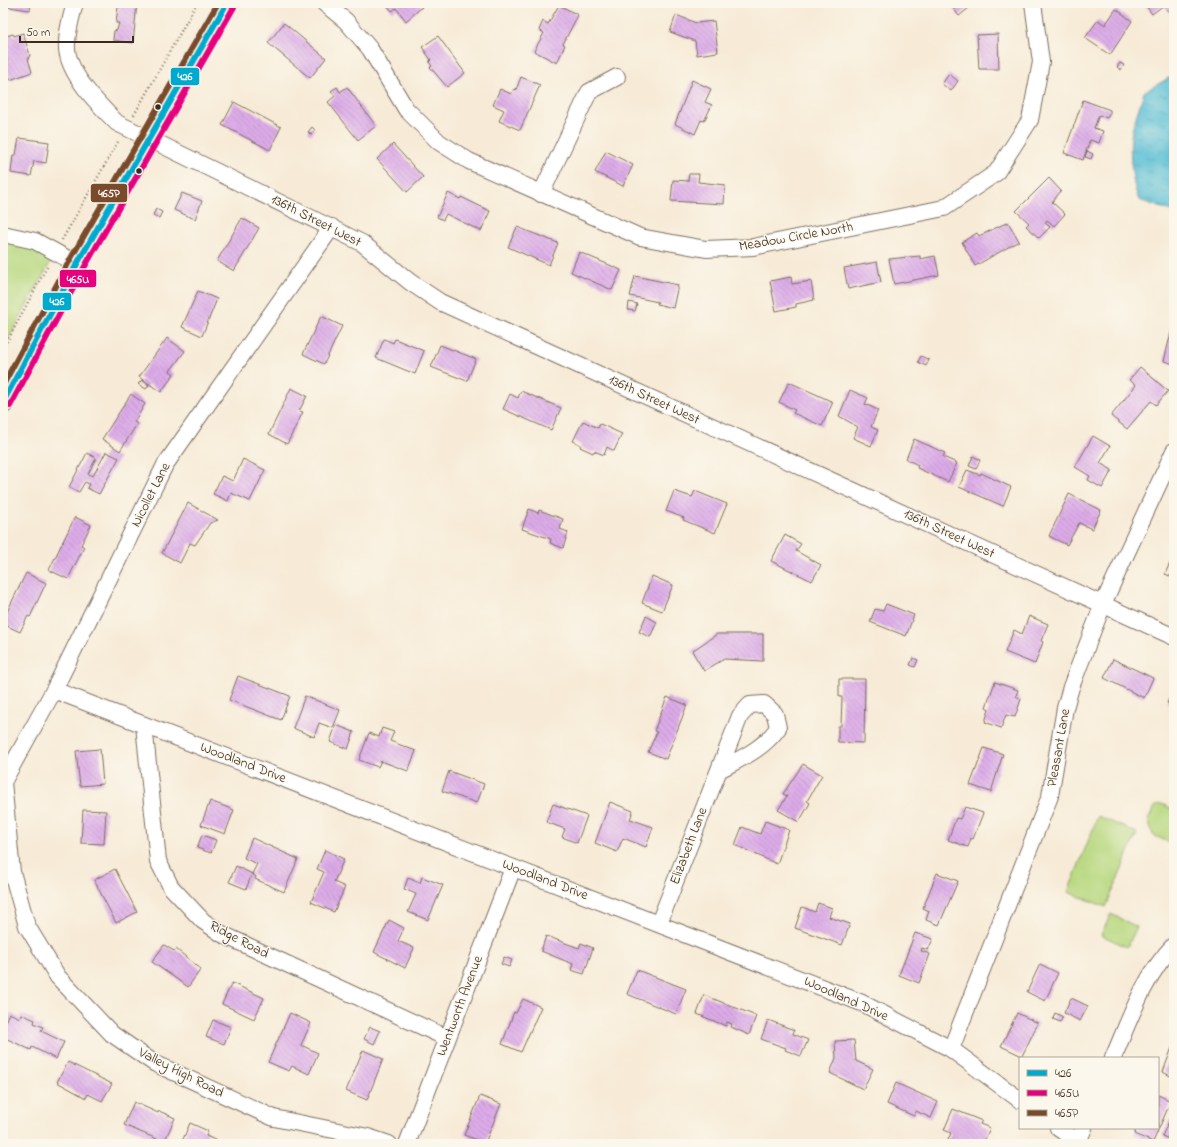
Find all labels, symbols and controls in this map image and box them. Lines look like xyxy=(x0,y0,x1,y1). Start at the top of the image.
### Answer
scale bar xyxy=(20,18,133,44)
text: 50 m xyxy=(26,24,50,42)
line badge: 426 xyxy=(170,67,200,86)
text: 426 xyxy=(177,69,193,85)
unlabelled marker xyxy=(153,102,163,112)
unlabelled marker xyxy=(134,166,144,176)
line badge: 465P xyxy=(90,183,128,203)
text: 465P xyxy=(97,186,120,202)
street label: 136th Street West xyxy=(267,189,365,253)
street label: Meadow Circle North xyxy=(737,217,855,257)
line badge: 465U xyxy=(59,269,97,288)
text: 465U xyxy=(66,272,89,288)
line badge: 426 xyxy=(42,292,72,311)
text: 426 xyxy=(49,294,65,310)
street label: 136th Street West xyxy=(605,370,704,431)
street label: Nicollet Lane xyxy=(126,458,177,531)
street label: 136th Street West xyxy=(900,504,999,565)
street label: Pleasant Lane xyxy=(1042,706,1076,789)
street label: Woodland Drive xyxy=(197,737,290,789)
street label: Elizabeth Lane xyxy=(665,804,714,888)
street label: Woodland Drive xyxy=(499,854,592,906)
street label: Ridge Road xyxy=(205,916,273,965)
street label: Wentworth Avenue xyxy=(431,952,489,1059)
street label: Woodland Drive xyxy=(800,971,892,1027)
street label: Valley High Road xyxy=(133,1042,227,1105)
legend xyxy=(1019,1057,1159,1129)
text: 426 xyxy=(1055,1065,1072,1083)
text: 465U xyxy=(1055,1085,1080,1103)
text: 465P xyxy=(1055,1105,1079,1123)

